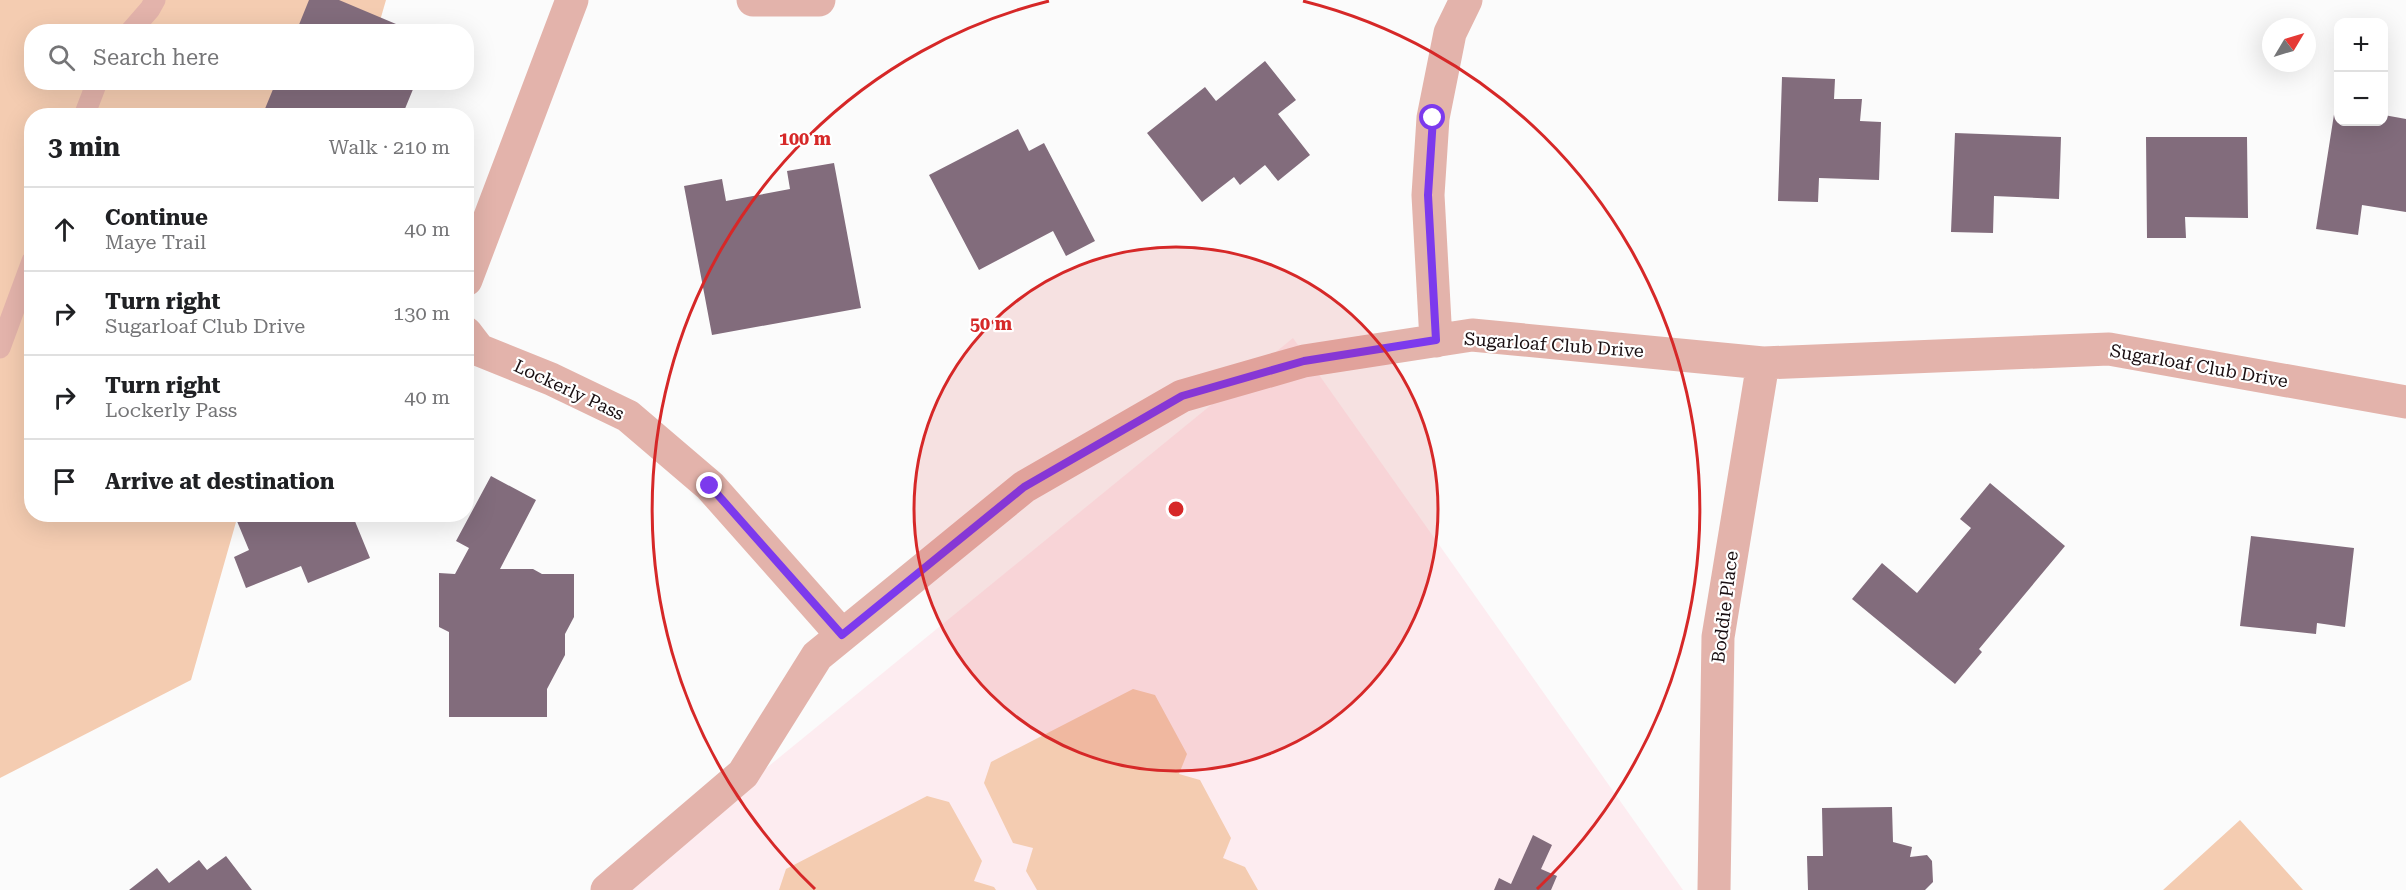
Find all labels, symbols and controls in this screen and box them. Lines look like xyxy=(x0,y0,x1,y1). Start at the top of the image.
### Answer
north arrow xyxy=(2262,18,2316,72)
map controls xyxy=(2334,18,2388,126)
button: + xyxy=(2334,18,2388,72)
search box xyxy=(24,24,474,90)
icon: search xyxy=(45,41,78,74)
text: Search here xyxy=(93,45,219,70)
button: − xyxy=(2334,72,2388,126)
route start xyxy=(1419,104,1445,130)
text: 100 m xyxy=(779,128,832,149)
text: 3 min xyxy=(48,132,120,162)
text: Walk · 210 m xyxy=(329,135,450,159)
text: Continue xyxy=(105,205,208,230)
icon: ahead xyxy=(48,213,81,246)
text: 40 m xyxy=(404,217,450,241)
text: Maye Trail xyxy=(105,230,206,254)
text: Turn right xyxy=(105,289,220,314)
icon: right xyxy=(48,297,81,330)
text: 130 m xyxy=(393,301,450,325)
text: 50 m xyxy=(970,313,1013,334)
text: Sugarloaf Club Drive xyxy=(105,314,305,338)
street label: Sugarloaf Club Drive xyxy=(1463,328,1645,361)
street label: Sugarloaf Club Drive xyxy=(2109,340,2290,392)
street label: Lockerly Pass xyxy=(511,355,628,424)
text: Turn right xyxy=(105,373,220,398)
icon: right xyxy=(48,381,81,414)
text: 40 m xyxy=(404,385,450,409)
text: Lockerly Pass xyxy=(105,398,237,422)
icon: arrive xyxy=(48,465,81,498)
text: Arrive at destination xyxy=(105,469,334,494)
route end xyxy=(696,472,722,498)
centre of rings xyxy=(1166,499,1186,519)
street label: Boddie Place xyxy=(1707,549,1742,664)

